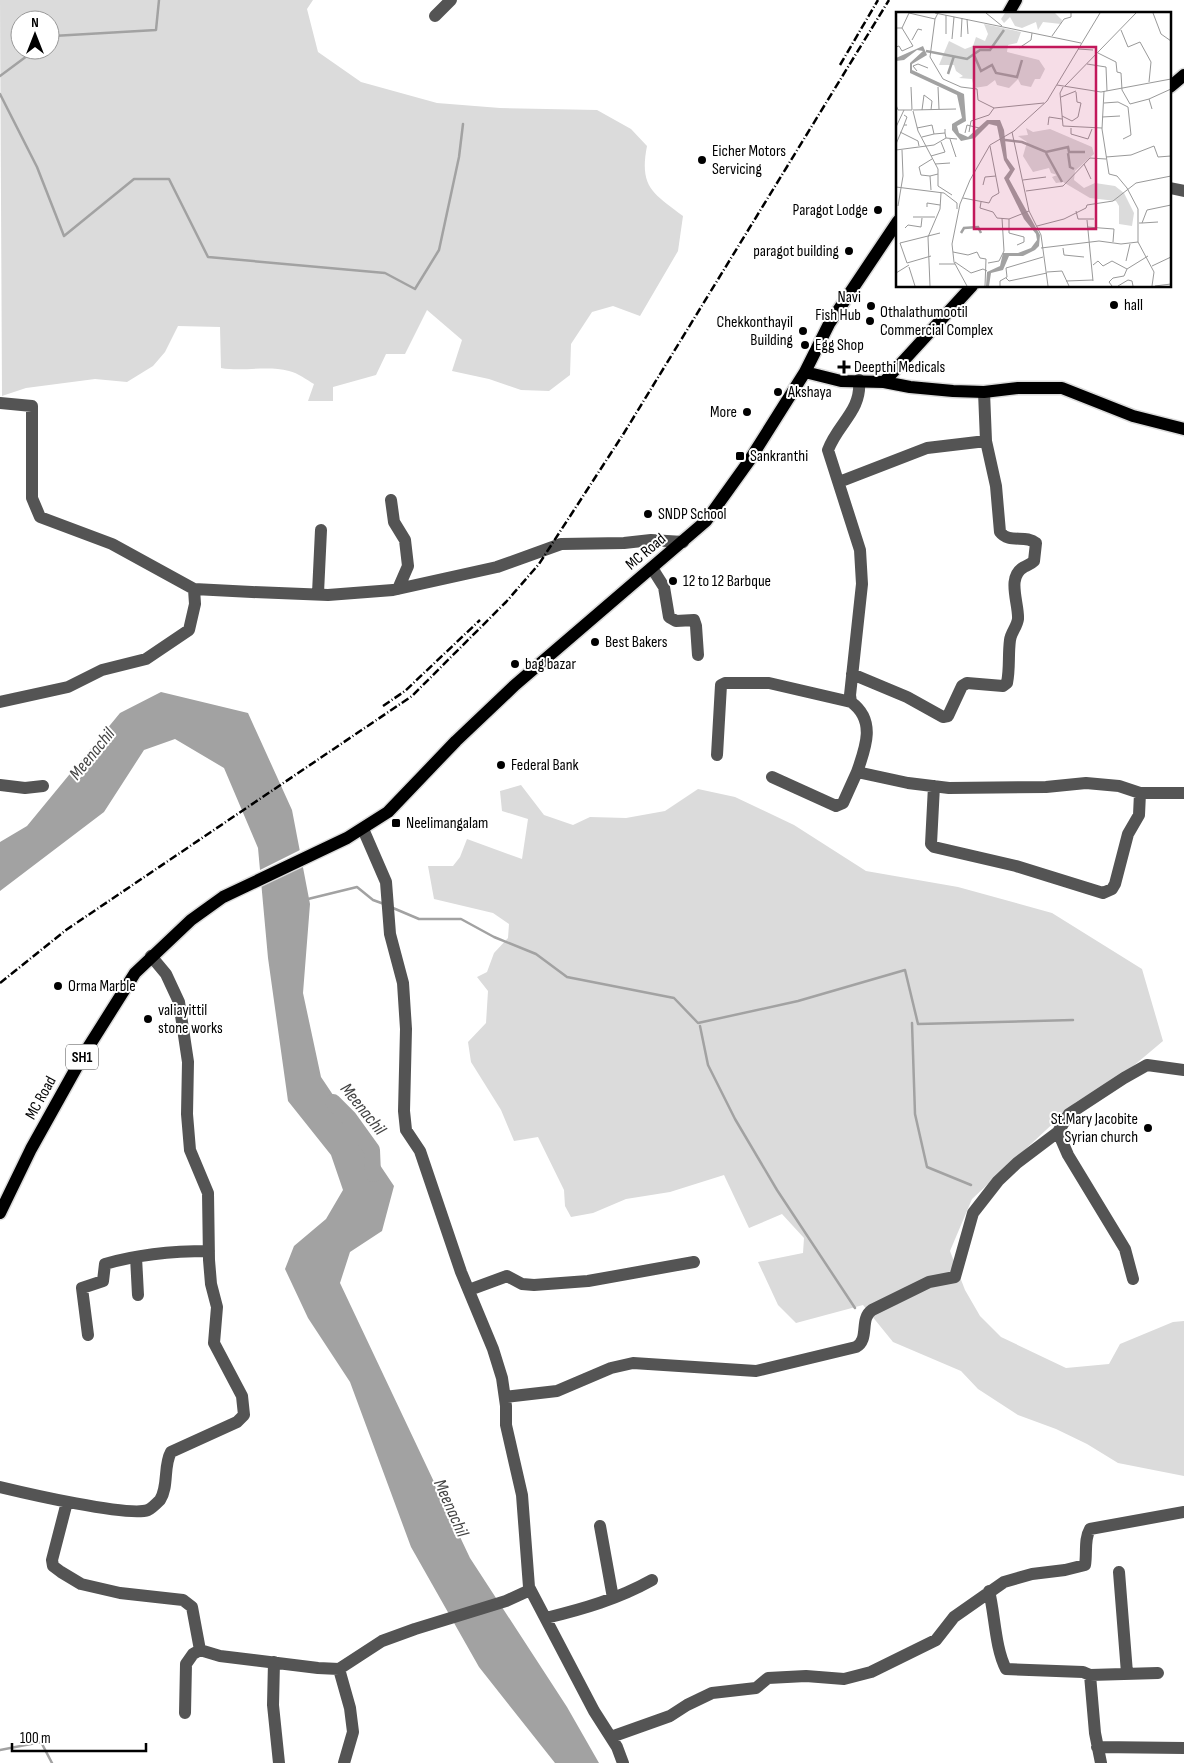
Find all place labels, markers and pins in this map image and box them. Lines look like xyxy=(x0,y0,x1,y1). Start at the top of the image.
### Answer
place label: Eicher Motors Servicing xyxy=(712,142,786,179)
marker: Eicher Motors Servicing xyxy=(696,154,708,166)
place label: Paragot Lodge xyxy=(793,201,868,220)
marker: Paragot Lodge xyxy=(872,204,884,216)
place label: paragot building xyxy=(753,242,839,261)
marker: paragot building xyxy=(843,245,855,257)
place label: Navi Fish Hub xyxy=(815,288,861,325)
place label: hall xyxy=(1124,296,1143,315)
marker: hall xyxy=(1108,299,1120,311)
marker: Navi Fish Hub xyxy=(865,300,877,312)
place label: Othalathumootil Commercial Complex xyxy=(880,303,993,340)
place label: Chekkonthayil Building xyxy=(716,313,793,350)
marker: Othalathumootil Commercial Complex xyxy=(864,315,876,327)
marker: Chekkonthayil Building xyxy=(797,325,809,337)
place label: Egg Shop xyxy=(815,336,864,355)
marker: Egg Shop xyxy=(799,339,811,351)
place label: Deepthi Medicals xyxy=(854,358,946,377)
marker: Deepthi Medicals xyxy=(838,361,850,373)
place label: Akshaya xyxy=(787,383,832,402)
marker: Akshaya xyxy=(772,386,784,398)
place label: More xyxy=(710,403,737,422)
marker: More xyxy=(741,406,753,418)
place label: Sankranthi xyxy=(750,447,808,466)
marker: Sankranthi xyxy=(734,450,746,462)
place label: SNDP School xyxy=(658,505,727,524)
marker: SNDP School xyxy=(642,508,654,520)
place label: 12 to 12 Barbque xyxy=(683,572,771,591)
marker: 12 to 12 Barbque xyxy=(667,575,679,587)
place label: Best Bakers xyxy=(605,633,668,652)
marker: Best Bakers xyxy=(589,636,601,648)
place label: bag bazar xyxy=(525,655,576,674)
marker: bag bazar xyxy=(509,658,521,670)
place label: Federal Bank xyxy=(511,756,579,775)
marker: Federal Bank xyxy=(495,759,507,771)
place label: Neelimangalam xyxy=(406,814,488,833)
marker: Neelimangalam xyxy=(390,817,402,829)
place label: Orma Marble xyxy=(68,977,136,996)
marker: Orma Marble xyxy=(52,980,64,992)
place label: valiayittil stone works xyxy=(158,1001,223,1038)
marker: valiayittil stone works xyxy=(142,1013,154,1025)
place label: St.Mary Jacobite Syrian church xyxy=(1051,1110,1138,1147)
marker: St.Mary Jacobite Syrian church xyxy=(1142,1122,1154,1134)

